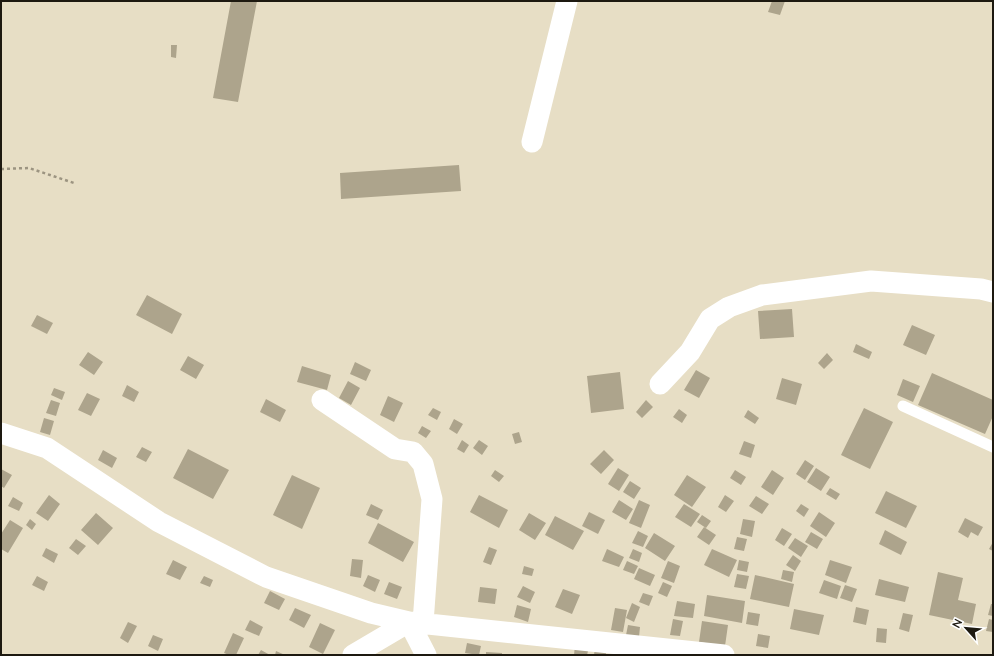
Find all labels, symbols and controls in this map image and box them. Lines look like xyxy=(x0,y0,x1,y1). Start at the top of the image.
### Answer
north arrow xyxy=(946,608,986,648)
text: N xyxy=(949,617,964,630)

